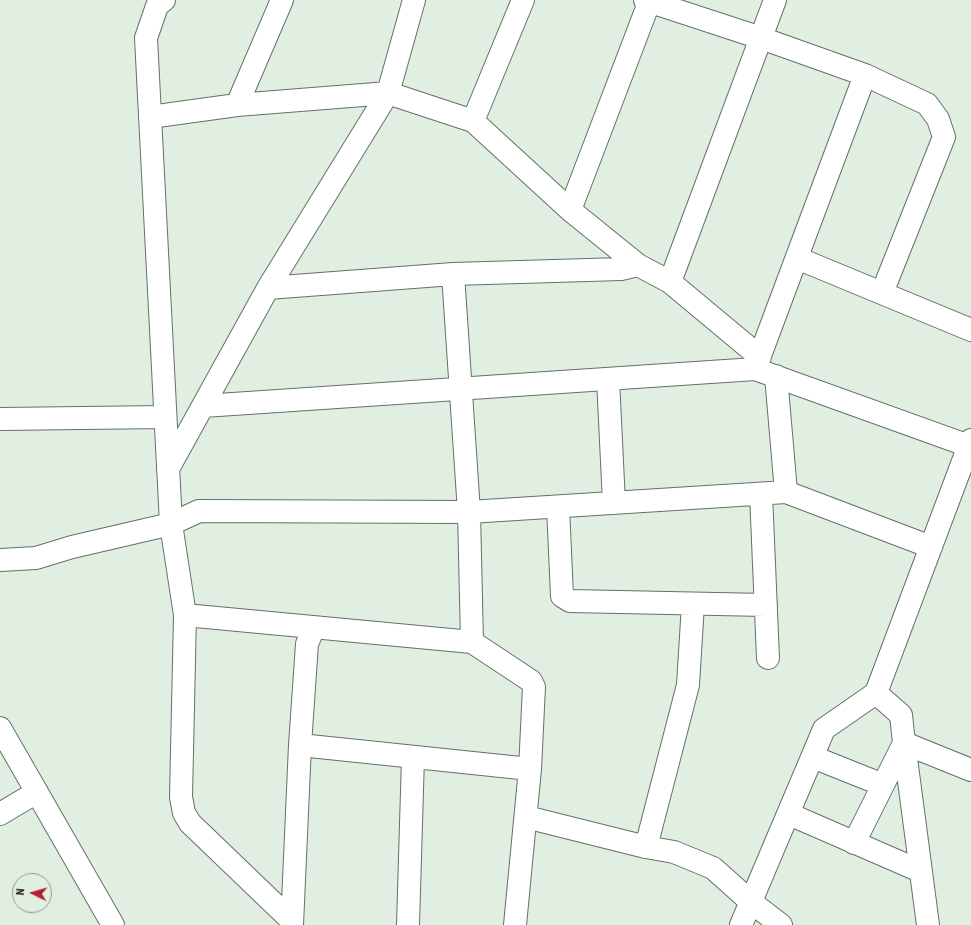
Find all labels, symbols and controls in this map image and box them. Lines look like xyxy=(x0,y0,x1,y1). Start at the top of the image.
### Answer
north arrow xyxy=(12,873,52,913)
text: N xyxy=(14,888,27,896)

